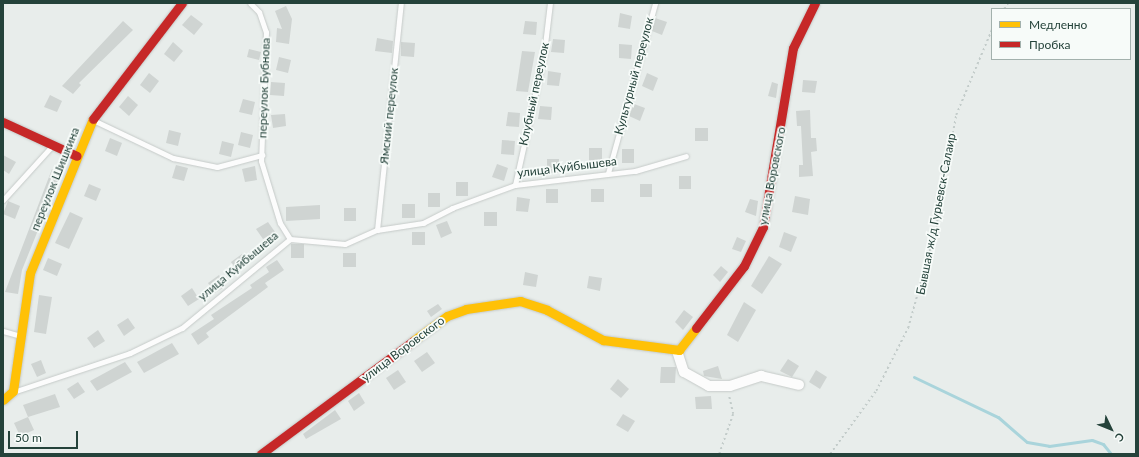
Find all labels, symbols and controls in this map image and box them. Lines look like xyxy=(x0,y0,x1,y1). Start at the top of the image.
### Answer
legend xyxy=(991,8,1131,60)
street label: Культурный переулок xyxy=(611,16,657,136)
text: Медленно xyxy=(1029,17,1087,32)
street label: переулок Бубнова xyxy=(255,37,273,139)
text: Пробка xyxy=(1029,37,1070,52)
street label: Клубный переулок xyxy=(516,41,552,147)
street label: Ямский переулок xyxy=(377,67,401,165)
street label: переулок Шишкина xyxy=(28,125,82,233)
street label: улица Воровского xyxy=(755,126,789,226)
street label: Бывшая ж/д Гурьевск-Салаир xyxy=(913,132,959,296)
street label: улица Куйбышева xyxy=(516,154,618,180)
street label: улица Куйбышева xyxy=(195,228,281,304)
street label: улица Воровского xyxy=(359,313,447,385)
north arrow xyxy=(1091,409,1131,449)
scale bar xyxy=(10,423,80,449)
text: 50 m xyxy=(15,430,42,445)
text: С xyxy=(1113,430,1127,445)

